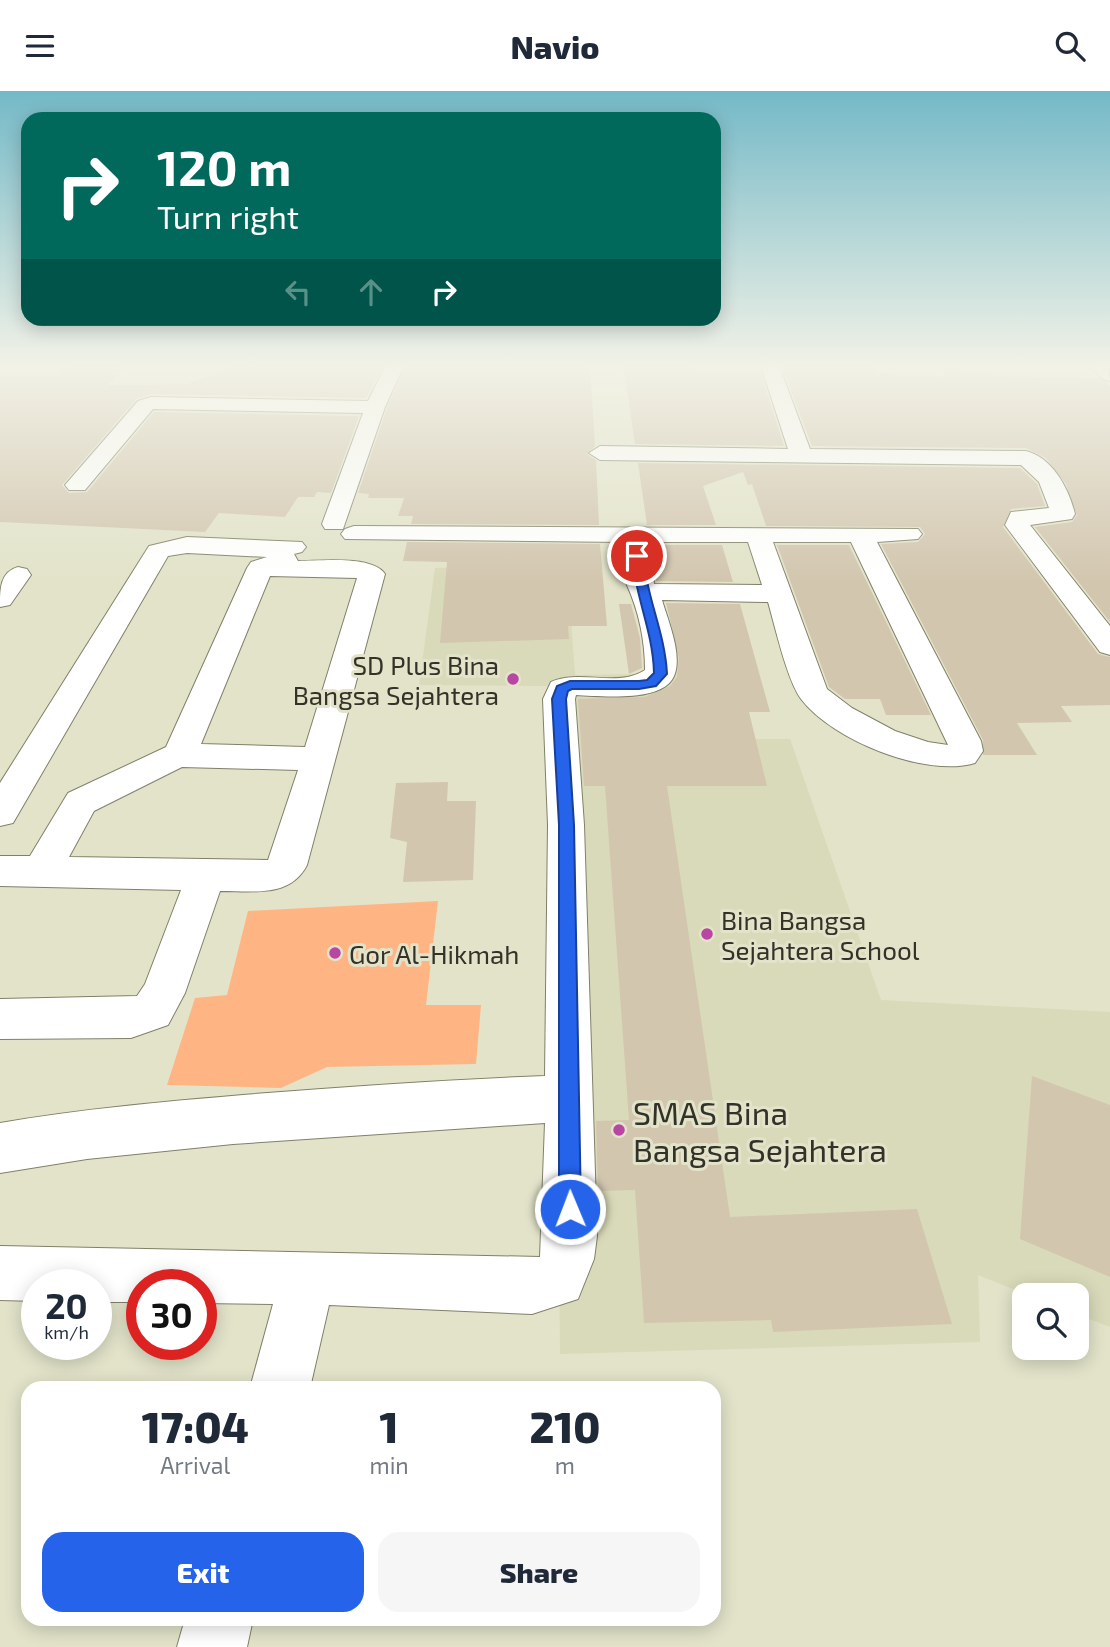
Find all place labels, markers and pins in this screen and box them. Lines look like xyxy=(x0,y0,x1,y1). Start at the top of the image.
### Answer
pin xyxy=(607,526,667,586)
place label: SD Plus Bina Bangsa Sejahtera xyxy=(293,649,499,710)
marker: SD Plus Bina Bangsa Sejahtera xyxy=(505,671,521,687)
place label: Bina Bangsa Sejahtera School xyxy=(721,904,920,965)
marker: Bina Bangsa Sejahtera School xyxy=(699,926,715,942)
place label: Gor Al-Hikmah xyxy=(349,938,519,969)
marker: Gor Al-Hikmah xyxy=(327,945,343,961)
place label: SMAS Bina Bangsa Sejahtera xyxy=(633,1093,887,1169)
marker: SMAS Bina Bangsa Sejahtera xyxy=(611,1122,627,1138)

